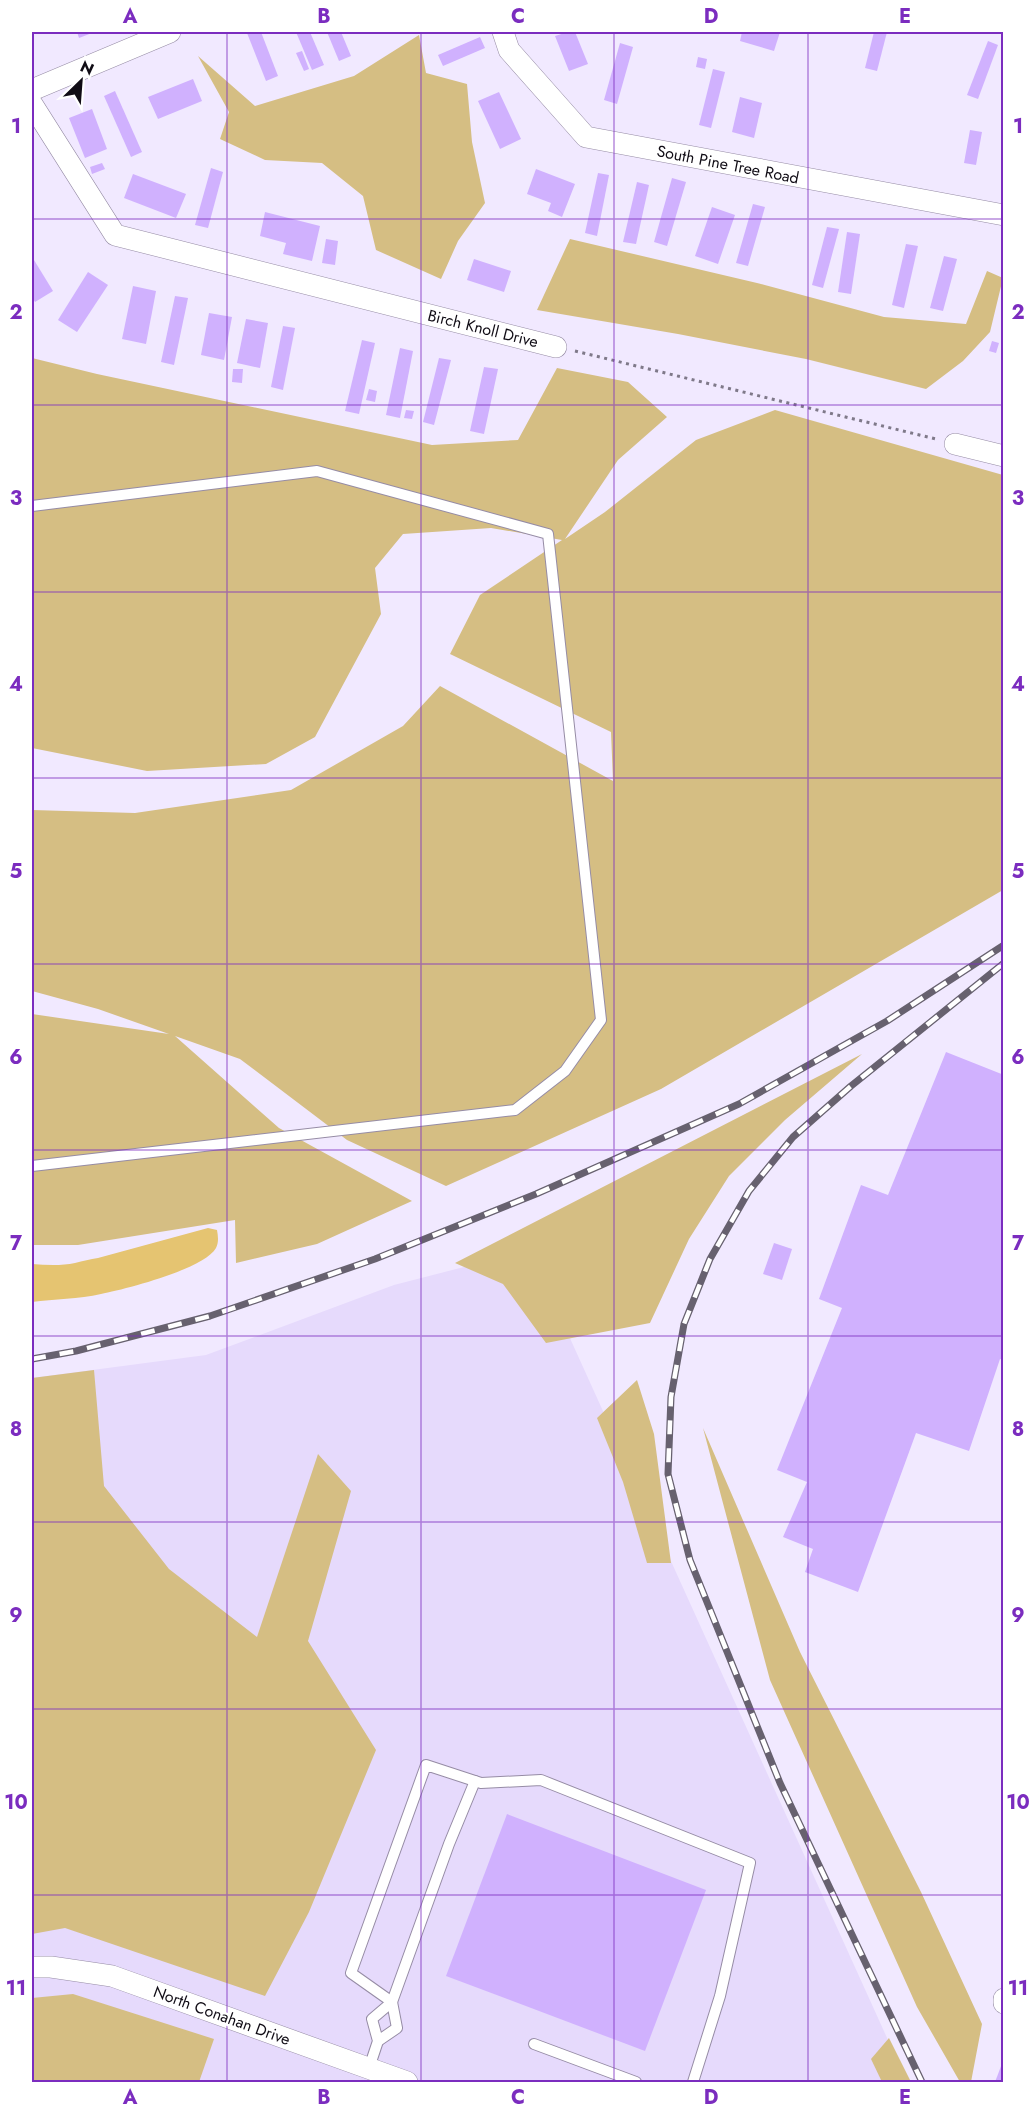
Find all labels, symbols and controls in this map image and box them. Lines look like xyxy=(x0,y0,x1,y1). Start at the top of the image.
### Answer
text: A xyxy=(122,2,138,31)
text: B xyxy=(317,2,331,31)
text: C xyxy=(511,2,525,31)
text: D xyxy=(704,2,718,31)
text: E xyxy=(899,2,911,31)
north arrow xyxy=(51,51,111,111)
text: N xyxy=(77,55,98,81)
text: 1 xyxy=(11,112,21,141)
text: 1 xyxy=(1013,112,1023,141)
street label: South Pine Tree Road xyxy=(655,139,801,190)
text: 2 xyxy=(9,298,23,327)
text: 2 xyxy=(1011,298,1025,327)
street label: Birch Knoll Drive xyxy=(425,304,541,353)
text: 3 xyxy=(10,484,22,513)
text: 3 xyxy=(1012,484,1024,513)
text: 4 xyxy=(9,670,23,699)
text: 4 xyxy=(1011,670,1025,699)
text: 5 xyxy=(10,857,23,886)
text: 5 xyxy=(1012,857,1025,886)
text: 6 xyxy=(9,1043,23,1072)
text: 6 xyxy=(1011,1043,1025,1072)
text: 7 xyxy=(10,1229,23,1258)
text: 7 xyxy=(1012,1229,1025,1258)
text: 8 xyxy=(10,1415,22,1444)
text: 8 xyxy=(1012,1415,1024,1444)
text: 9 xyxy=(9,1601,23,1630)
text: 9 xyxy=(1011,1601,1025,1630)
text: 10 xyxy=(4,1788,28,1817)
text: 10 xyxy=(1006,1788,1030,1817)
text: 11 xyxy=(6,1974,26,2003)
text: 11 xyxy=(1008,1974,1028,2003)
street label: North Conahan Drive xyxy=(150,1980,294,2051)
text: A xyxy=(122,2083,138,2112)
text: B xyxy=(317,2083,331,2112)
text: C xyxy=(511,2083,525,2112)
text: D xyxy=(704,2083,718,2112)
text: E xyxy=(899,2083,911,2112)

